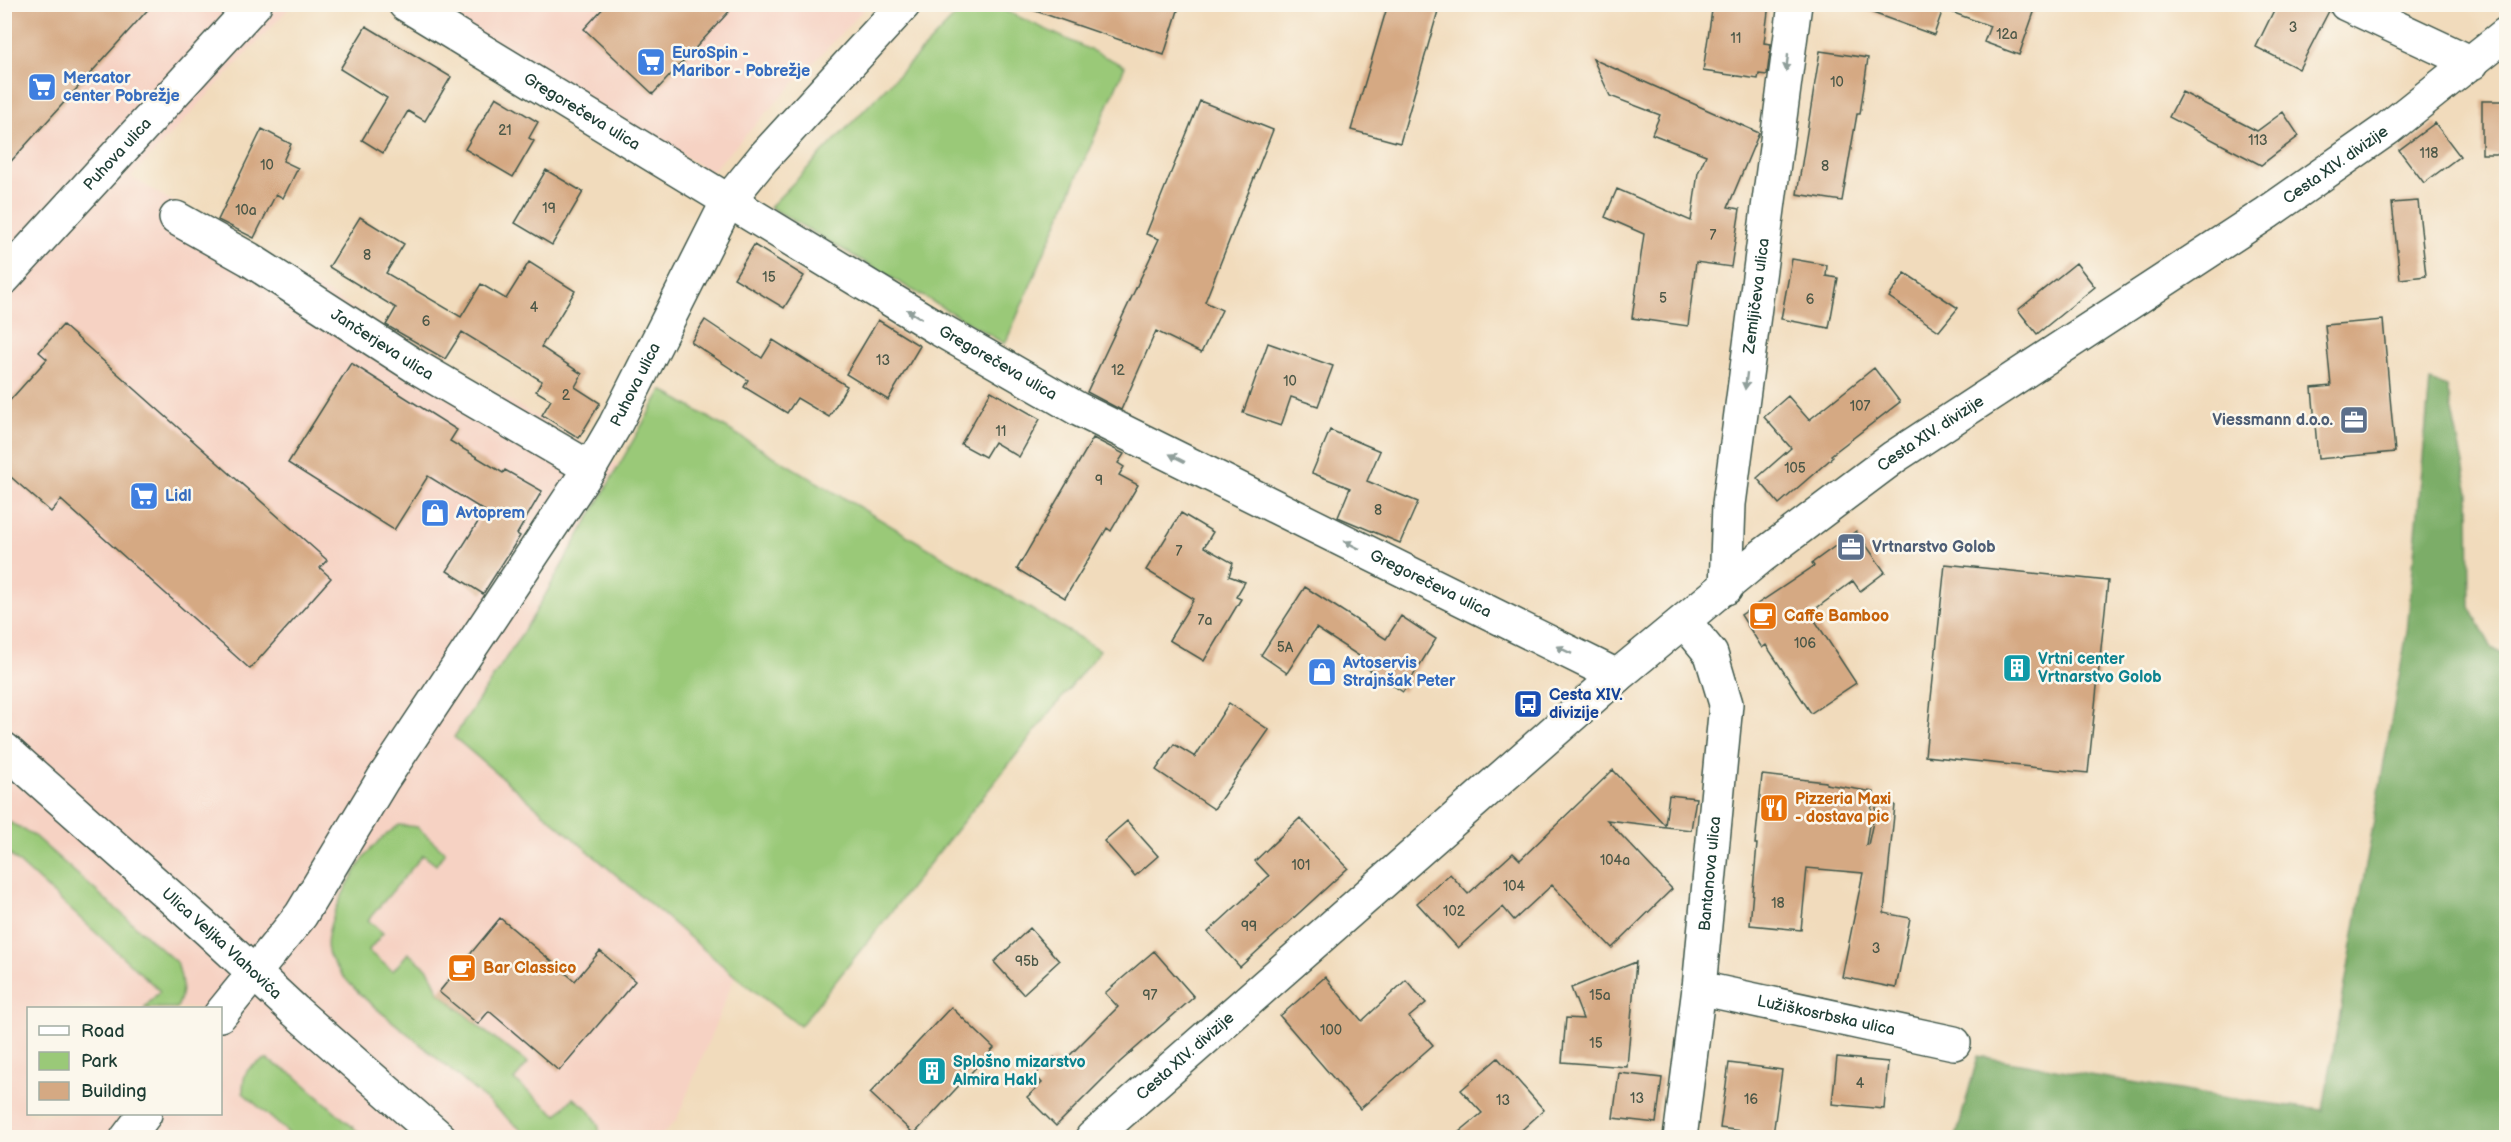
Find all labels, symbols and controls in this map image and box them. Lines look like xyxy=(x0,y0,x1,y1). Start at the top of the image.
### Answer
house number: 3 xyxy=(2289,19,2297,36)
house number: 12a xyxy=(1996,26,2018,43)
house number: 11 xyxy=(1731,30,1741,47)
place label: EuroSpin - Maribor - Pobrežje xyxy=(672,44,810,81)
supermarket icon: EuroSpin - Maribor - Pobrežje xyxy=(635,46,667,78)
one-way arrow xyxy=(1783,53,1792,72)
place label: Mercator center Pobrežje xyxy=(63,69,180,106)
street label: Gregorečeva ulica xyxy=(520,69,644,154)
supermarket icon: Mercator center Pobrežje xyxy=(26,71,58,103)
house number: 10 xyxy=(1830,74,1844,91)
street label: Puhova ulica xyxy=(80,114,155,194)
street label: Cesta XIV. divizije xyxy=(2279,121,2392,208)
house number: 21 xyxy=(498,122,512,139)
house number: 113 xyxy=(2248,132,2268,149)
house number: 118 xyxy=(2420,145,2439,162)
house number: 10 xyxy=(260,157,274,174)
house number: 8 xyxy=(1821,158,1829,175)
house number: 19 xyxy=(542,200,556,217)
house number: 10a xyxy=(235,202,257,219)
house number: 7 xyxy=(1710,227,1717,244)
street label: Zemljičeva ulica xyxy=(1739,237,1774,356)
house number: 8 xyxy=(363,247,371,264)
house number: 15 xyxy=(762,269,776,286)
house number: 5 xyxy=(1659,290,1667,307)
house number: 6 xyxy=(1806,291,1815,308)
house number: 4 xyxy=(530,299,539,316)
street label: Jančerjeva ulica xyxy=(327,305,437,384)
one-way arrow xyxy=(906,309,922,320)
house number: 6 xyxy=(422,313,431,330)
street label: Gregorečeva ulica xyxy=(935,321,1060,404)
street label: Puhova ulica xyxy=(606,340,664,430)
house number: 13 xyxy=(876,352,890,369)
house number: 12 xyxy=(1111,362,1126,379)
one-way arrow xyxy=(1741,371,1750,390)
house number: 10 xyxy=(1283,373,1297,390)
house number: 2 xyxy=(562,387,571,404)
street label: Cesta XIV. divizije xyxy=(1874,391,1988,476)
house number: 107 xyxy=(1850,398,1870,415)
office icon: Viessmann d.o.o. xyxy=(2338,404,2370,436)
place label: Viessmann d.o.o. xyxy=(2212,411,2333,430)
house number: 11 xyxy=(996,423,1006,440)
one-way arrow xyxy=(1169,453,1186,463)
house number: 105 xyxy=(1784,460,1806,477)
house number: 9 xyxy=(1095,472,1103,489)
supermarket icon: Lidl xyxy=(128,480,160,512)
place label: Lidl xyxy=(165,487,192,506)
shop icon: Avtoprem xyxy=(419,497,451,529)
house number: 8 xyxy=(1374,502,1382,519)
place label: Avtoprem xyxy=(455,504,525,523)
office icon: Vrtnarstvo Golob xyxy=(1835,531,1867,563)
place label: Vrtnarstvo Golob xyxy=(1872,538,1996,557)
one-way arrow xyxy=(1343,541,1360,550)
house number: 7 xyxy=(1176,543,1183,560)
street label: Gregorečeva ulica xyxy=(1367,546,1494,622)
cafe icon: Caffe Bamboo xyxy=(1747,600,1779,632)
place label: Caffe Bamboo xyxy=(1784,607,1889,626)
house number: 7a xyxy=(1198,612,1212,629)
house number: 106 xyxy=(1794,635,1817,652)
house number: 5A xyxy=(1277,639,1294,656)
one-way arrow xyxy=(1556,645,1573,654)
place label: Vrtni center Vrtnarstvo Golob xyxy=(2038,650,2162,687)
building icon: Vrtni center Vrtnarstvo Golob xyxy=(2001,652,2033,684)
place label: Avtoservis Strajnšak Peter xyxy=(1342,654,1456,691)
shop icon: Avtoservis Strajnšak Peter xyxy=(1306,656,1338,688)
place label: Cesta XIV. divizije xyxy=(1549,686,1623,723)
bus stop icon: Cesta XIV. divizije xyxy=(1512,688,1544,720)
place label: Pizzeria Maxi - dostava pic xyxy=(1795,790,1891,827)
restaurant icon: Pizzeria Maxi - dostava pic xyxy=(1758,792,1790,824)
street label: Bantanova ulica xyxy=(1695,815,1725,932)
house number: 104a xyxy=(1600,852,1630,869)
house number: 101 xyxy=(1291,857,1311,874)
house number: 104 xyxy=(1503,878,1526,895)
street label: Ulica Veljka Vlahovića xyxy=(158,884,286,1003)
house number: 18 xyxy=(1771,895,1785,912)
house number: 102 xyxy=(1443,903,1466,920)
house number: 99 xyxy=(1241,918,1257,935)
house number: 3 xyxy=(1872,940,1880,957)
cafe icon: Bar Classico xyxy=(446,952,478,984)
house number: 95b xyxy=(1015,953,1039,970)
place label: Bar Classico xyxy=(483,959,576,978)
house number: 97 xyxy=(1143,987,1158,1004)
house number: 15a xyxy=(1589,987,1611,1004)
street label: Lužiškosrbska ulica xyxy=(1755,991,1897,1040)
legend xyxy=(27,1007,222,1115)
street label: Cesta XIV. divizije xyxy=(1132,1008,1238,1104)
text: Road xyxy=(81,1021,125,1042)
house number: 100 xyxy=(1320,1022,1342,1039)
house number: 15 xyxy=(1589,1035,1603,1052)
text: Park xyxy=(81,1051,117,1072)
place label: Splošno mizarstvo Almira Hakl xyxy=(952,1053,1086,1090)
building icon: Splošno mizarstvo Almira Hakl xyxy=(916,1055,948,1087)
house number: 4 xyxy=(1856,1075,1865,1092)
text: Building xyxy=(81,1081,147,1102)
house number: 13 xyxy=(1630,1090,1644,1107)
house number: 16 xyxy=(1744,1091,1758,1108)
house number: 13 xyxy=(1496,1092,1510,1109)

